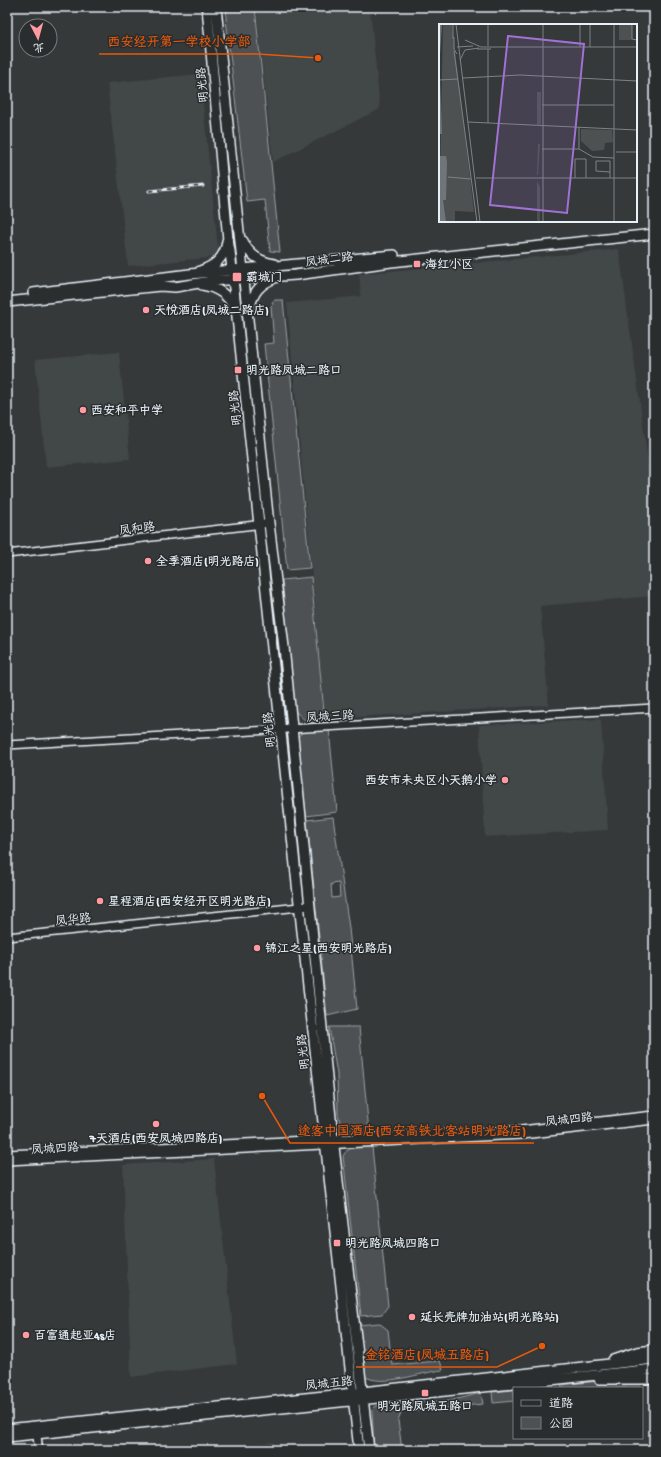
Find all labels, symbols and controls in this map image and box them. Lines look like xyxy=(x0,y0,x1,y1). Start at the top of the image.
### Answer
north arrow xyxy=(18,18,58,58)
inset map xyxy=(439,24,637,222)
callout: 西安经开第一学校小学部 xyxy=(99,29,258,54)
text: 西安经开第一学校小学部 xyxy=(107,35,251,51)
text: 北 xyxy=(33,39,45,52)
street label: 明光路 xyxy=(194,66,213,103)
street label: 凤城二路 xyxy=(304,250,354,271)
place label: 海红小区 xyxy=(425,258,473,273)
marker: 海红小区 xyxy=(412,259,422,269)
marker: 霸城门 xyxy=(231,271,243,283)
place label: 霸城门 xyxy=(246,271,282,286)
place label: 天悦酒店(凤城二路店) xyxy=(154,304,269,319)
marker: 天悦酒店(凤城二路店) xyxy=(141,305,151,315)
place label: 明光路凤城二路口 xyxy=(246,364,342,379)
marker: 明光路凤城二路口 xyxy=(233,365,243,375)
street label: 明光路 xyxy=(227,389,246,427)
place label: 西安和平中学 xyxy=(91,404,163,419)
marker: 西安和平中学 xyxy=(78,405,88,415)
street label: 凤和路 xyxy=(118,520,156,539)
place label: 全季酒店(明光路店) xyxy=(156,555,259,570)
marker: 全季酒店(明光路店) xyxy=(143,556,153,566)
street label: 凤城三路 xyxy=(306,709,354,726)
street label: 明光路 xyxy=(261,711,280,749)
place label: 西安市未央区小天鹅小学 xyxy=(365,774,497,789)
marker: 西安市未央区小天鹅小学 xyxy=(500,775,510,785)
place label: 星程酒店(西安经开区明光路店) xyxy=(108,895,271,910)
marker: 星程酒店(西安经开区明光路店) xyxy=(95,896,105,906)
street label: 凤华路 xyxy=(54,911,92,930)
place label: 锦江之星(西安明光路店) xyxy=(265,942,392,957)
marker: 锦江之星(西安明光路店) xyxy=(252,943,262,953)
street label: 明光路 xyxy=(295,1033,314,1071)
street label: 凤城四路 xyxy=(544,1111,594,1130)
callout: 途客中国酒店(西安高铁北客站明光路店) xyxy=(290,1118,534,1143)
marker: 7天酒店(西安凤城四路店) xyxy=(151,1119,161,1129)
text: 途客中国酒店(西安高铁北客站明光路店) xyxy=(298,1124,526,1140)
place label: 7天酒店(西安凤城四路店) xyxy=(88,1132,223,1147)
street label: 凤城四路 xyxy=(31,1141,79,1158)
place label: 明光路凤城四路口 xyxy=(345,1237,441,1252)
marker: 明光路凤城四路口 xyxy=(332,1238,342,1248)
place label: 延长壳牌加油站(明光路站) xyxy=(420,1311,559,1326)
marker: 延长壳牌加油站(明光路站) xyxy=(407,1312,417,1322)
place label: 百富通起亚4s店 xyxy=(34,1329,116,1344)
marker: 百富通起亚4s店 xyxy=(21,1330,31,1340)
callout: 金铭酒店(凤城五路店) xyxy=(356,1342,497,1367)
text: 金铭酒店(凤城五路店) xyxy=(365,1347,489,1364)
street label: 凤城五路 xyxy=(304,1375,354,1394)
legend xyxy=(513,1387,643,1439)
marker: 明光路凤城五路口 xyxy=(420,1388,430,1398)
text: 道路 xyxy=(549,1397,573,1412)
place label: 明光路凤城五路口 xyxy=(377,1400,473,1415)
text: 公园 xyxy=(549,1417,573,1432)

